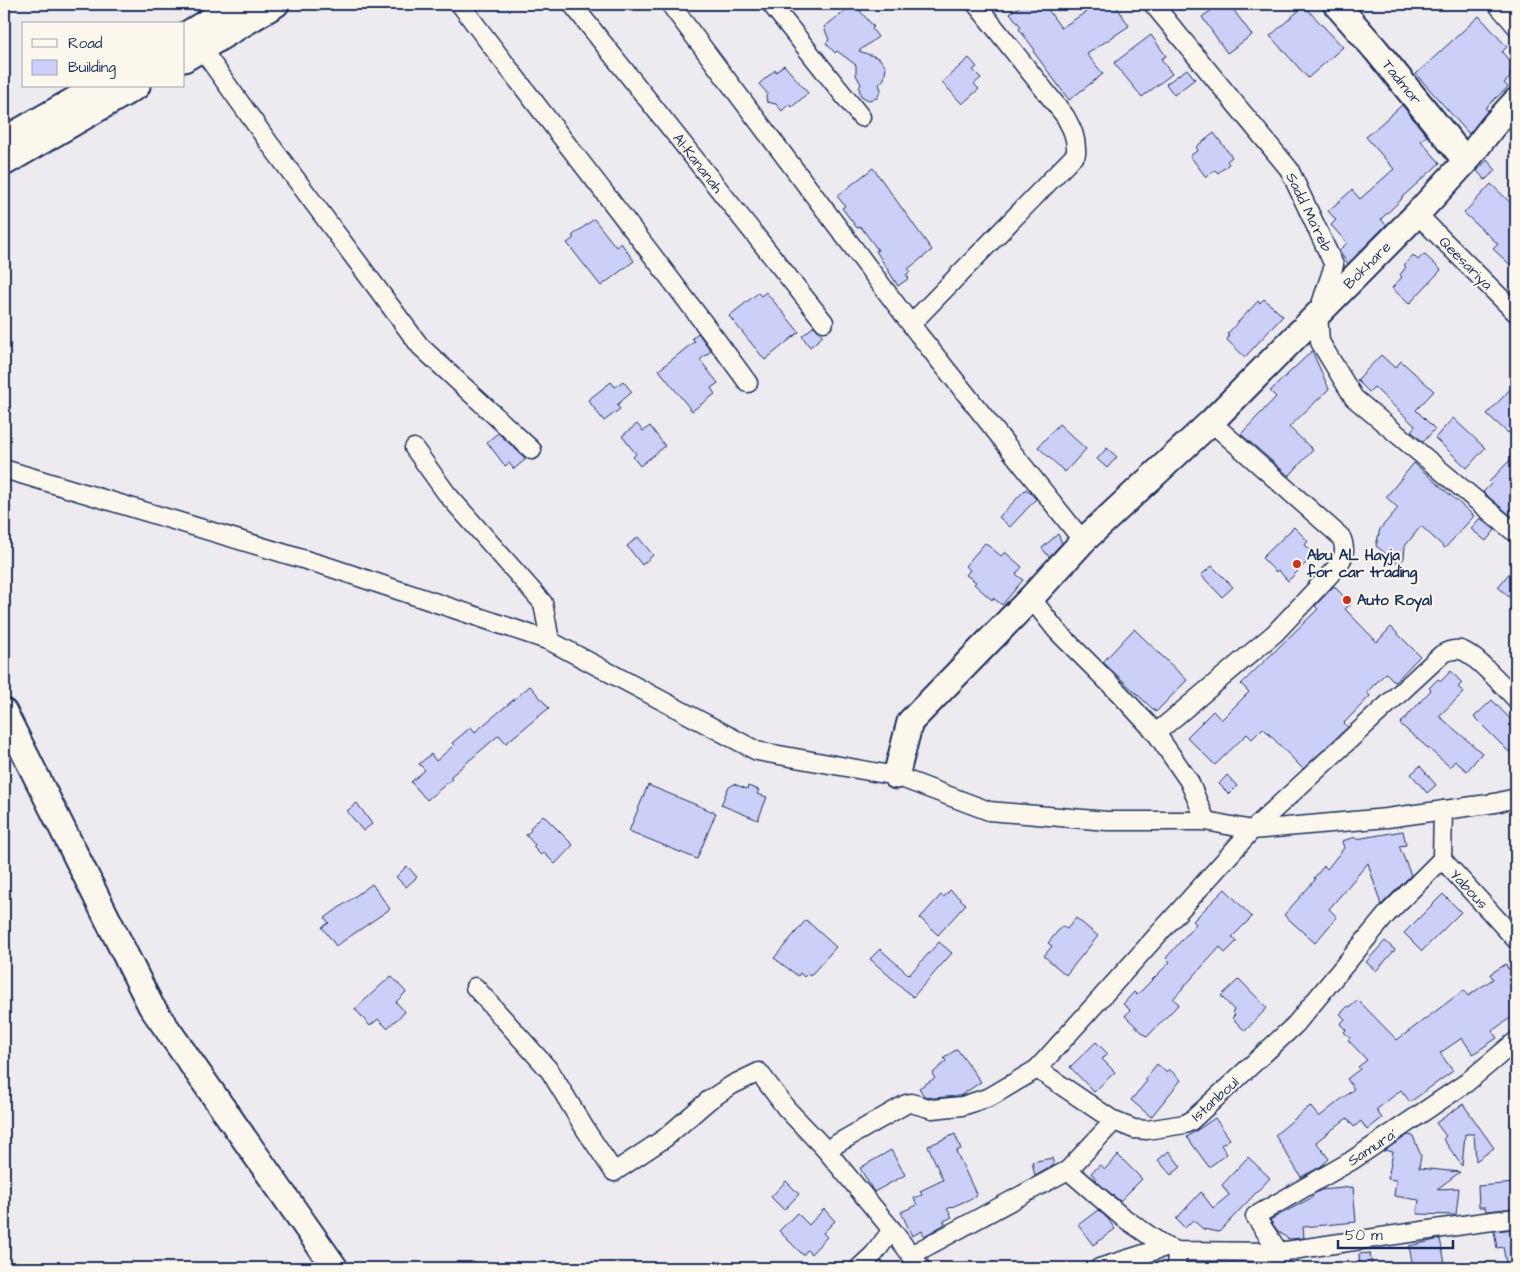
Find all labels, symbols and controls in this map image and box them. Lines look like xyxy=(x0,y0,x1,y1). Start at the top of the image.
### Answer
legend xyxy=(22,22,185,88)
text: Road xyxy=(68,33,103,54)
street label: Tadmor xyxy=(1377,55,1426,110)
text: Building xyxy=(68,57,116,79)
street label: Al-Kananah xyxy=(667,129,728,198)
street label: Sadd Ma'reb xyxy=(1280,169,1337,256)
street label: Qeesariya xyxy=(1433,232,1498,296)
street label: Bokhare xyxy=(1339,237,1396,294)
place label: Abu AL Hayja for car trading xyxy=(1306,545,1417,585)
marker: Abu AL Hayja for car trading xyxy=(1291,558,1303,570)
place label: Auto Royal xyxy=(1357,590,1433,612)
marker: Auto Royal xyxy=(1341,594,1353,606)
street label: Yabous xyxy=(1445,865,1493,914)
street label: Istanboul xyxy=(1187,1072,1244,1127)
street label: Samura' xyxy=(1344,1124,1401,1171)
scale bar xyxy=(1338,1217,1452,1249)
text: 50 m xyxy=(1345,1225,1383,1246)

